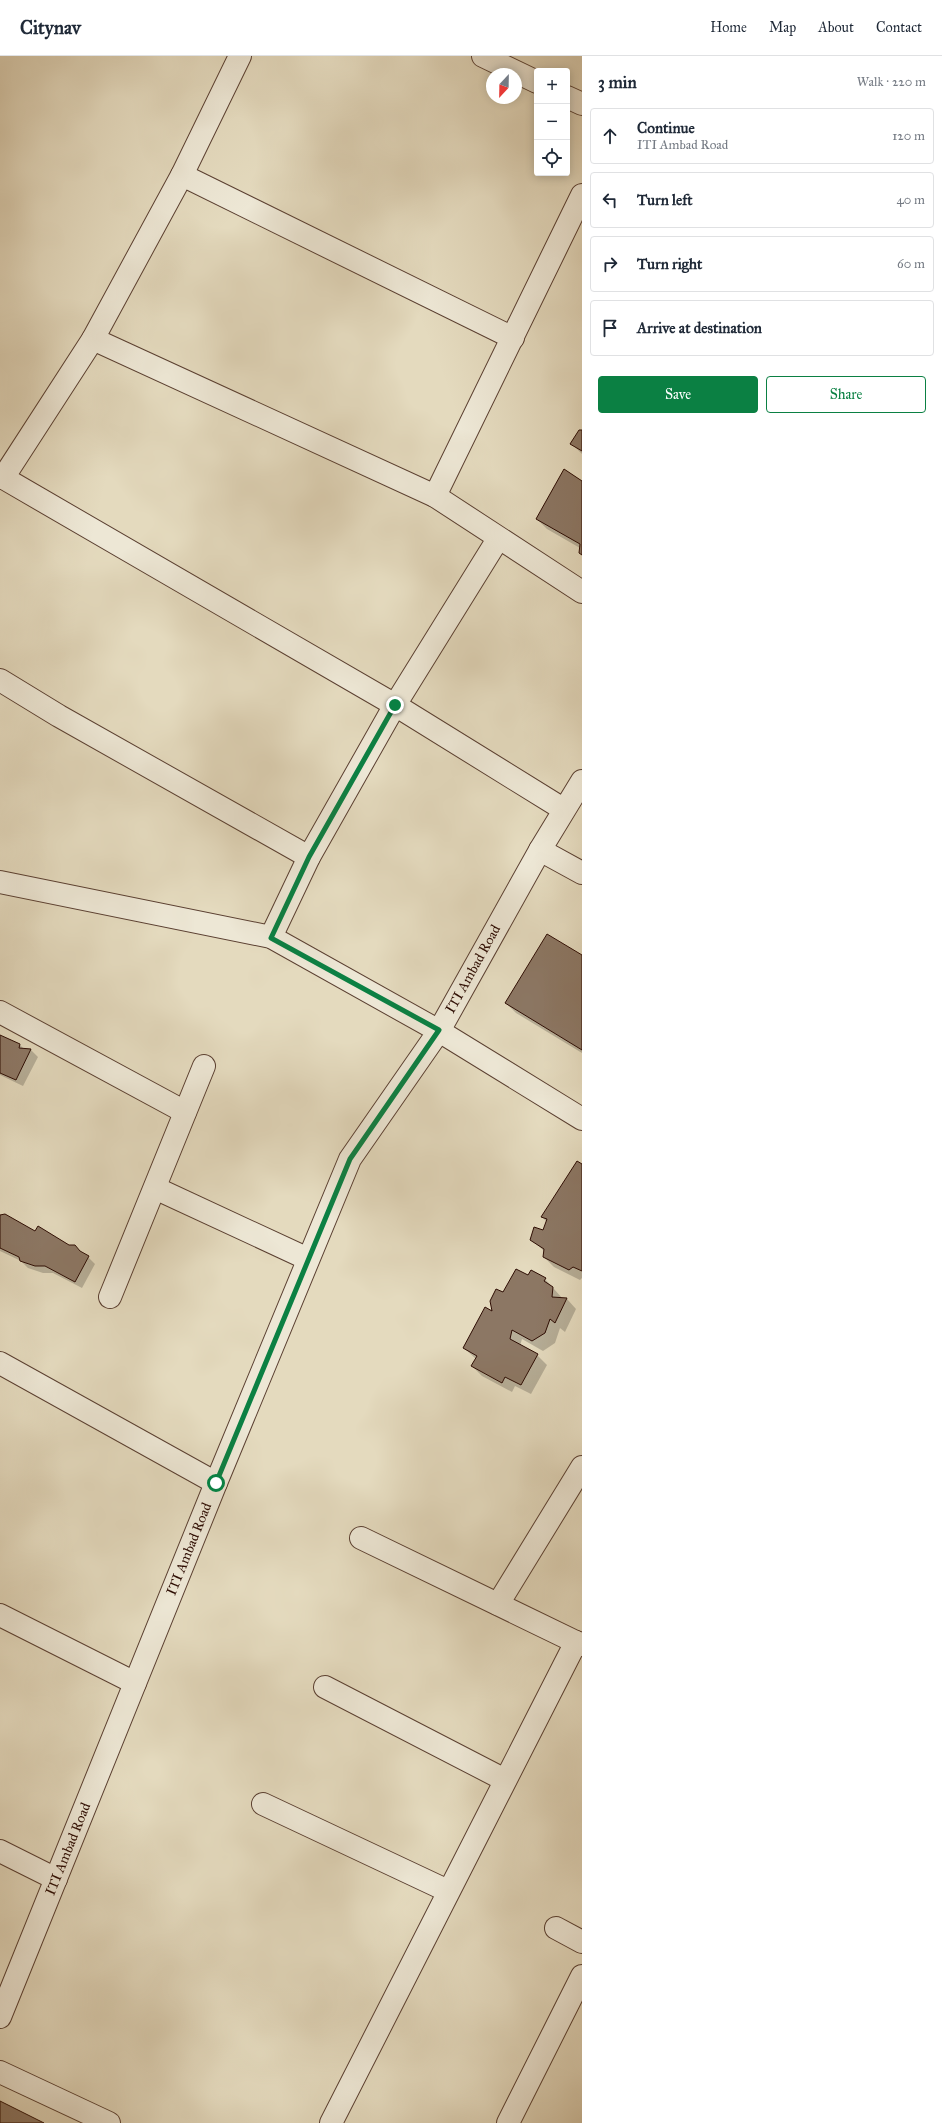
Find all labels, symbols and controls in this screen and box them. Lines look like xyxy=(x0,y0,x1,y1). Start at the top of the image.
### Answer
text: Citynav xyxy=(20,16,81,39)
text: Home xyxy=(710,19,747,36)
text: Map xyxy=(769,19,796,36)
text: About xyxy=(818,19,854,36)
text: Contact xyxy=(876,19,922,36)
north arrow xyxy=(486,68,522,104)
map controls xyxy=(534,68,570,176)
button: + xyxy=(534,68,570,104)
text: 3 min xyxy=(598,72,637,93)
text: Walk · 220 m xyxy=(857,74,926,90)
button: − xyxy=(534,104,570,140)
text: Continue xyxy=(637,119,695,137)
icon: ahead xyxy=(599,125,621,147)
text: 120 m xyxy=(892,128,925,144)
text: ITI Ambad Road xyxy=(637,137,728,153)
button: locate xyxy=(534,140,570,176)
icon: left xyxy=(599,189,621,211)
text: Turn left xyxy=(637,191,693,209)
text: 40 m xyxy=(896,192,925,208)
icon: right xyxy=(599,253,621,275)
text: Turn right xyxy=(637,255,702,273)
text: 60 m xyxy=(897,256,925,272)
icon: arrive xyxy=(599,317,621,339)
text: Arrive at destination xyxy=(637,319,762,337)
button: Save xyxy=(598,376,758,413)
button: Share xyxy=(766,376,926,413)
route end xyxy=(386,696,404,714)
street label: ITI Ambad Road xyxy=(442,922,504,1016)
route start xyxy=(207,1474,225,1492)
street label: ITI Ambad Road xyxy=(163,1500,215,1598)
street label: ITI Ambad Road xyxy=(42,1800,94,1898)

